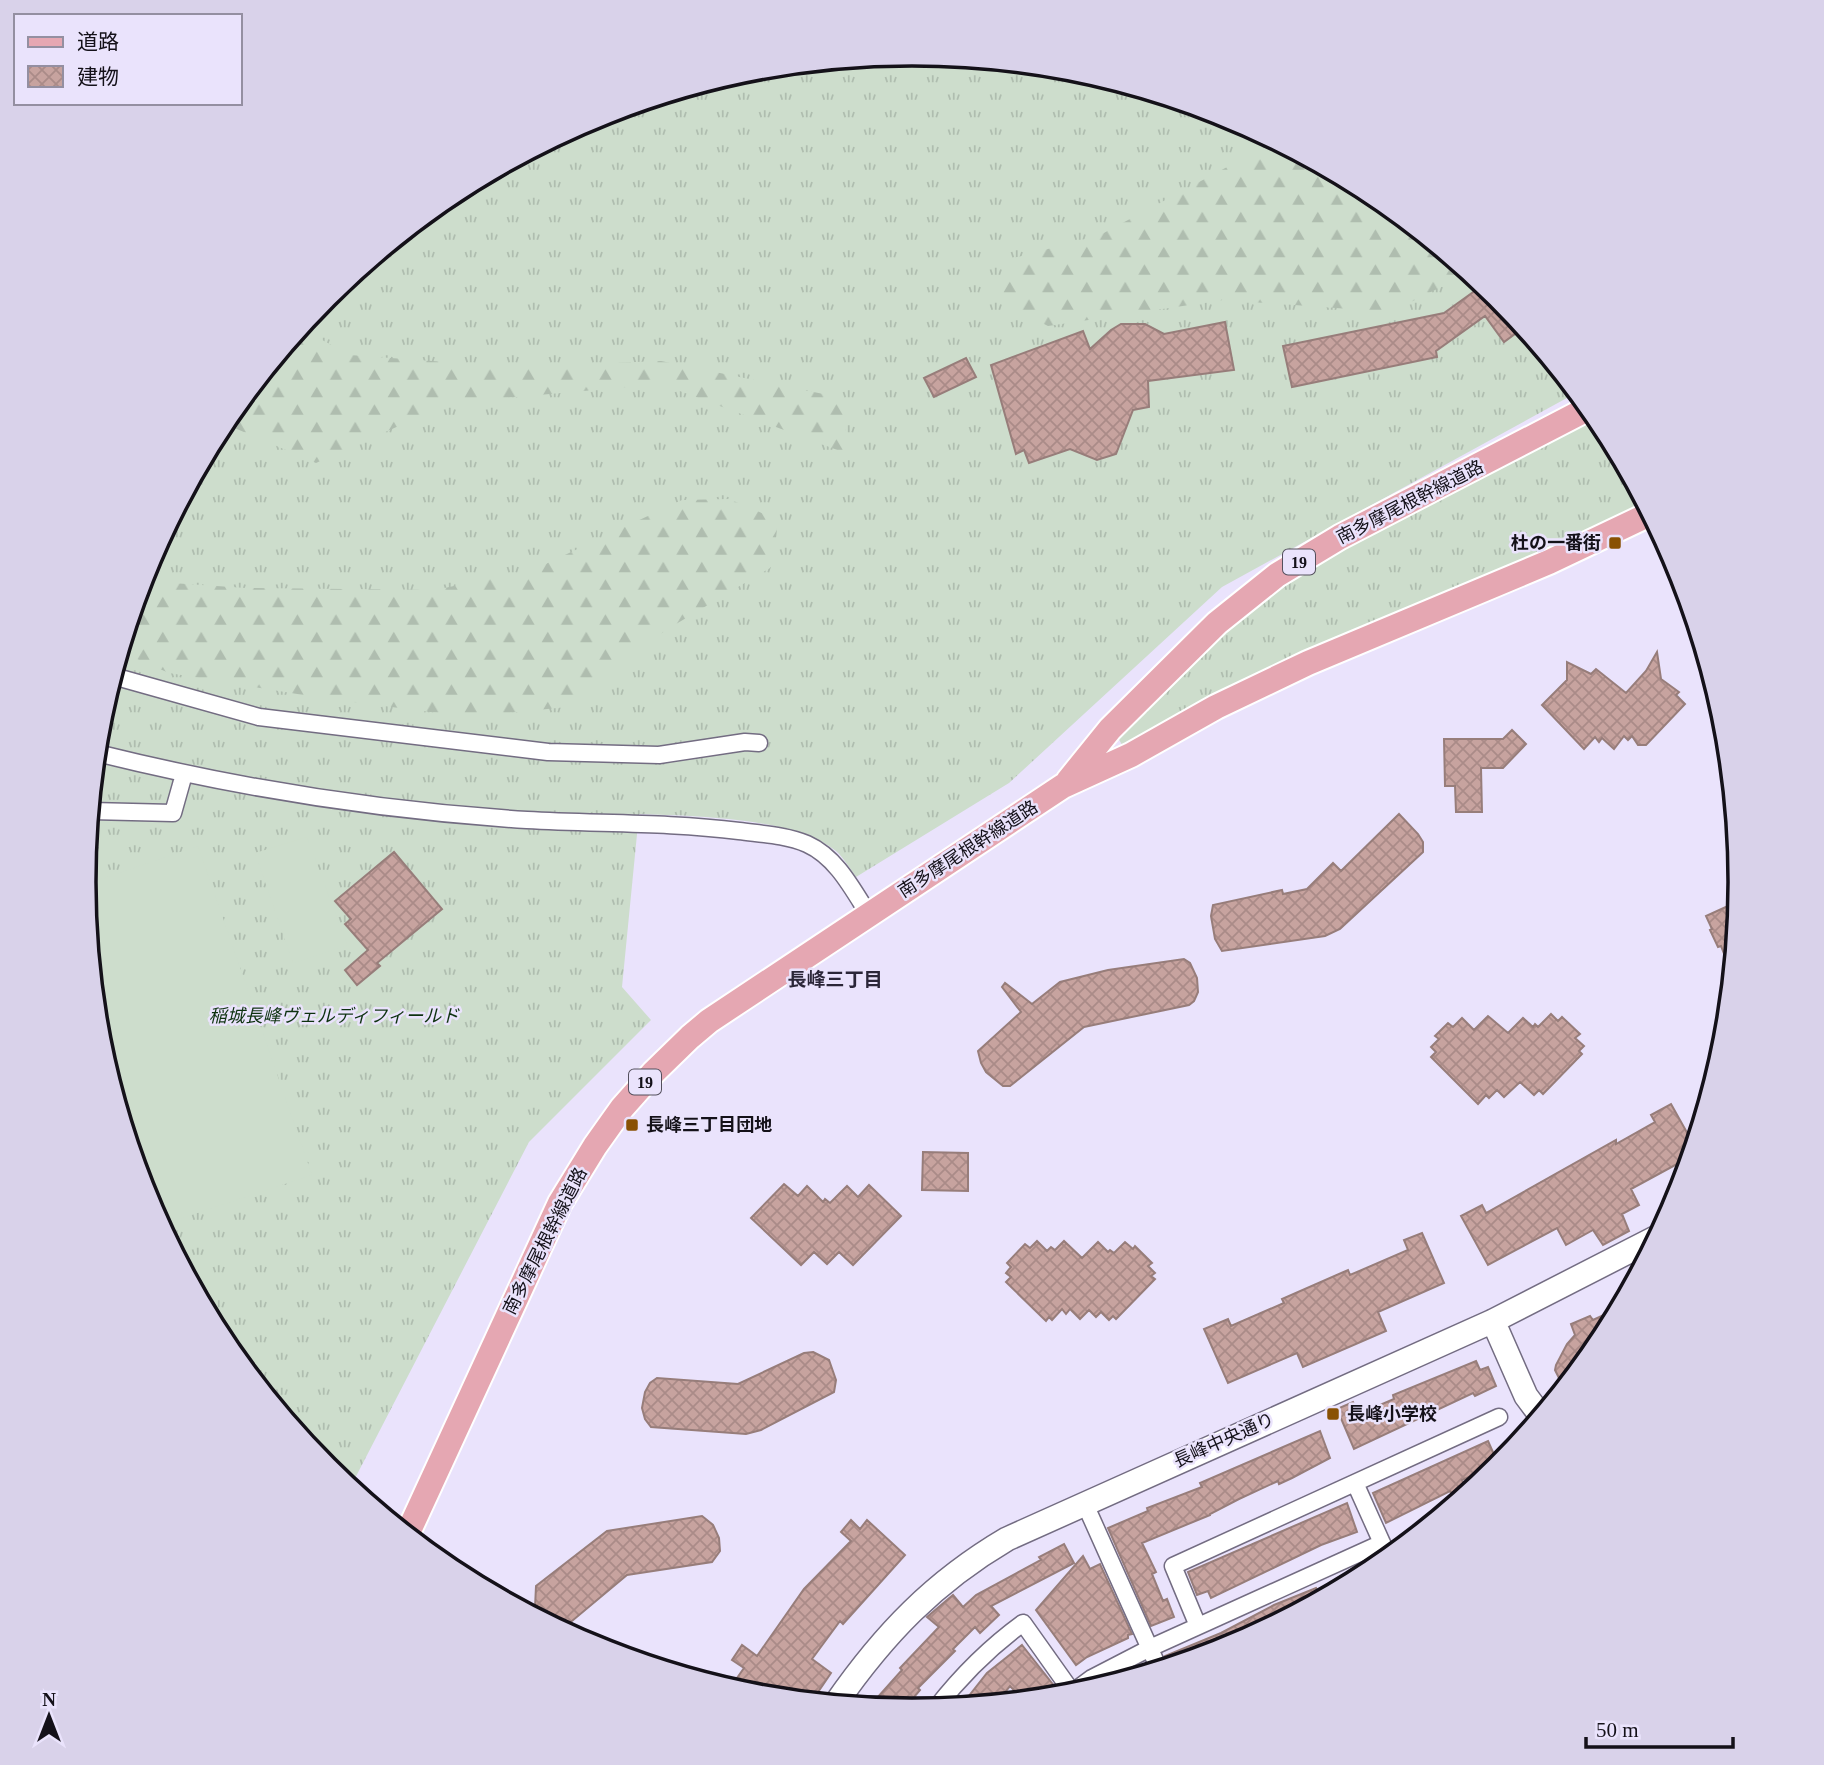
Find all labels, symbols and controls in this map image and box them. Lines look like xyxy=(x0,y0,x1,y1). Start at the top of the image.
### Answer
legend xyxy=(14,14,242,105)
text: 道路 xyxy=(77,30,119,54)
text: 建物 xyxy=(77,65,119,89)
street label: 南多摩尾根幹線道路 xyxy=(1333,456,1487,548)
place label: 杜の一番街 xyxy=(1511,533,1601,553)
marker: 杜の一番街 xyxy=(1607,535,1623,551)
road number: 19 xyxy=(1283,550,1315,575)
street label: 南多摩尾根幹線道路 xyxy=(895,796,1041,902)
district label: 長峰三丁目 xyxy=(787,969,883,990)
park label: 稲城長峰ヴェルディフィールド xyxy=(209,1006,460,1026)
road number: 19 xyxy=(629,1070,661,1094)
place label: 長峰三丁目団地 xyxy=(646,1115,772,1135)
marker: 長峰三丁目団地 xyxy=(624,1117,640,1133)
street label: 南多摩尾根幹線道路 xyxy=(499,1164,591,1318)
place label: 長峰小学校 xyxy=(1347,1404,1437,1424)
marker: 長峰小学校 xyxy=(1325,1406,1341,1422)
street label: 長峰中央通り xyxy=(1171,1409,1277,1471)
north arrow xyxy=(14,1681,84,1751)
text: N xyxy=(42,1689,56,1710)
scale bar xyxy=(1586,1706,1733,1750)
text: 50 m xyxy=(1596,1718,1639,1742)

